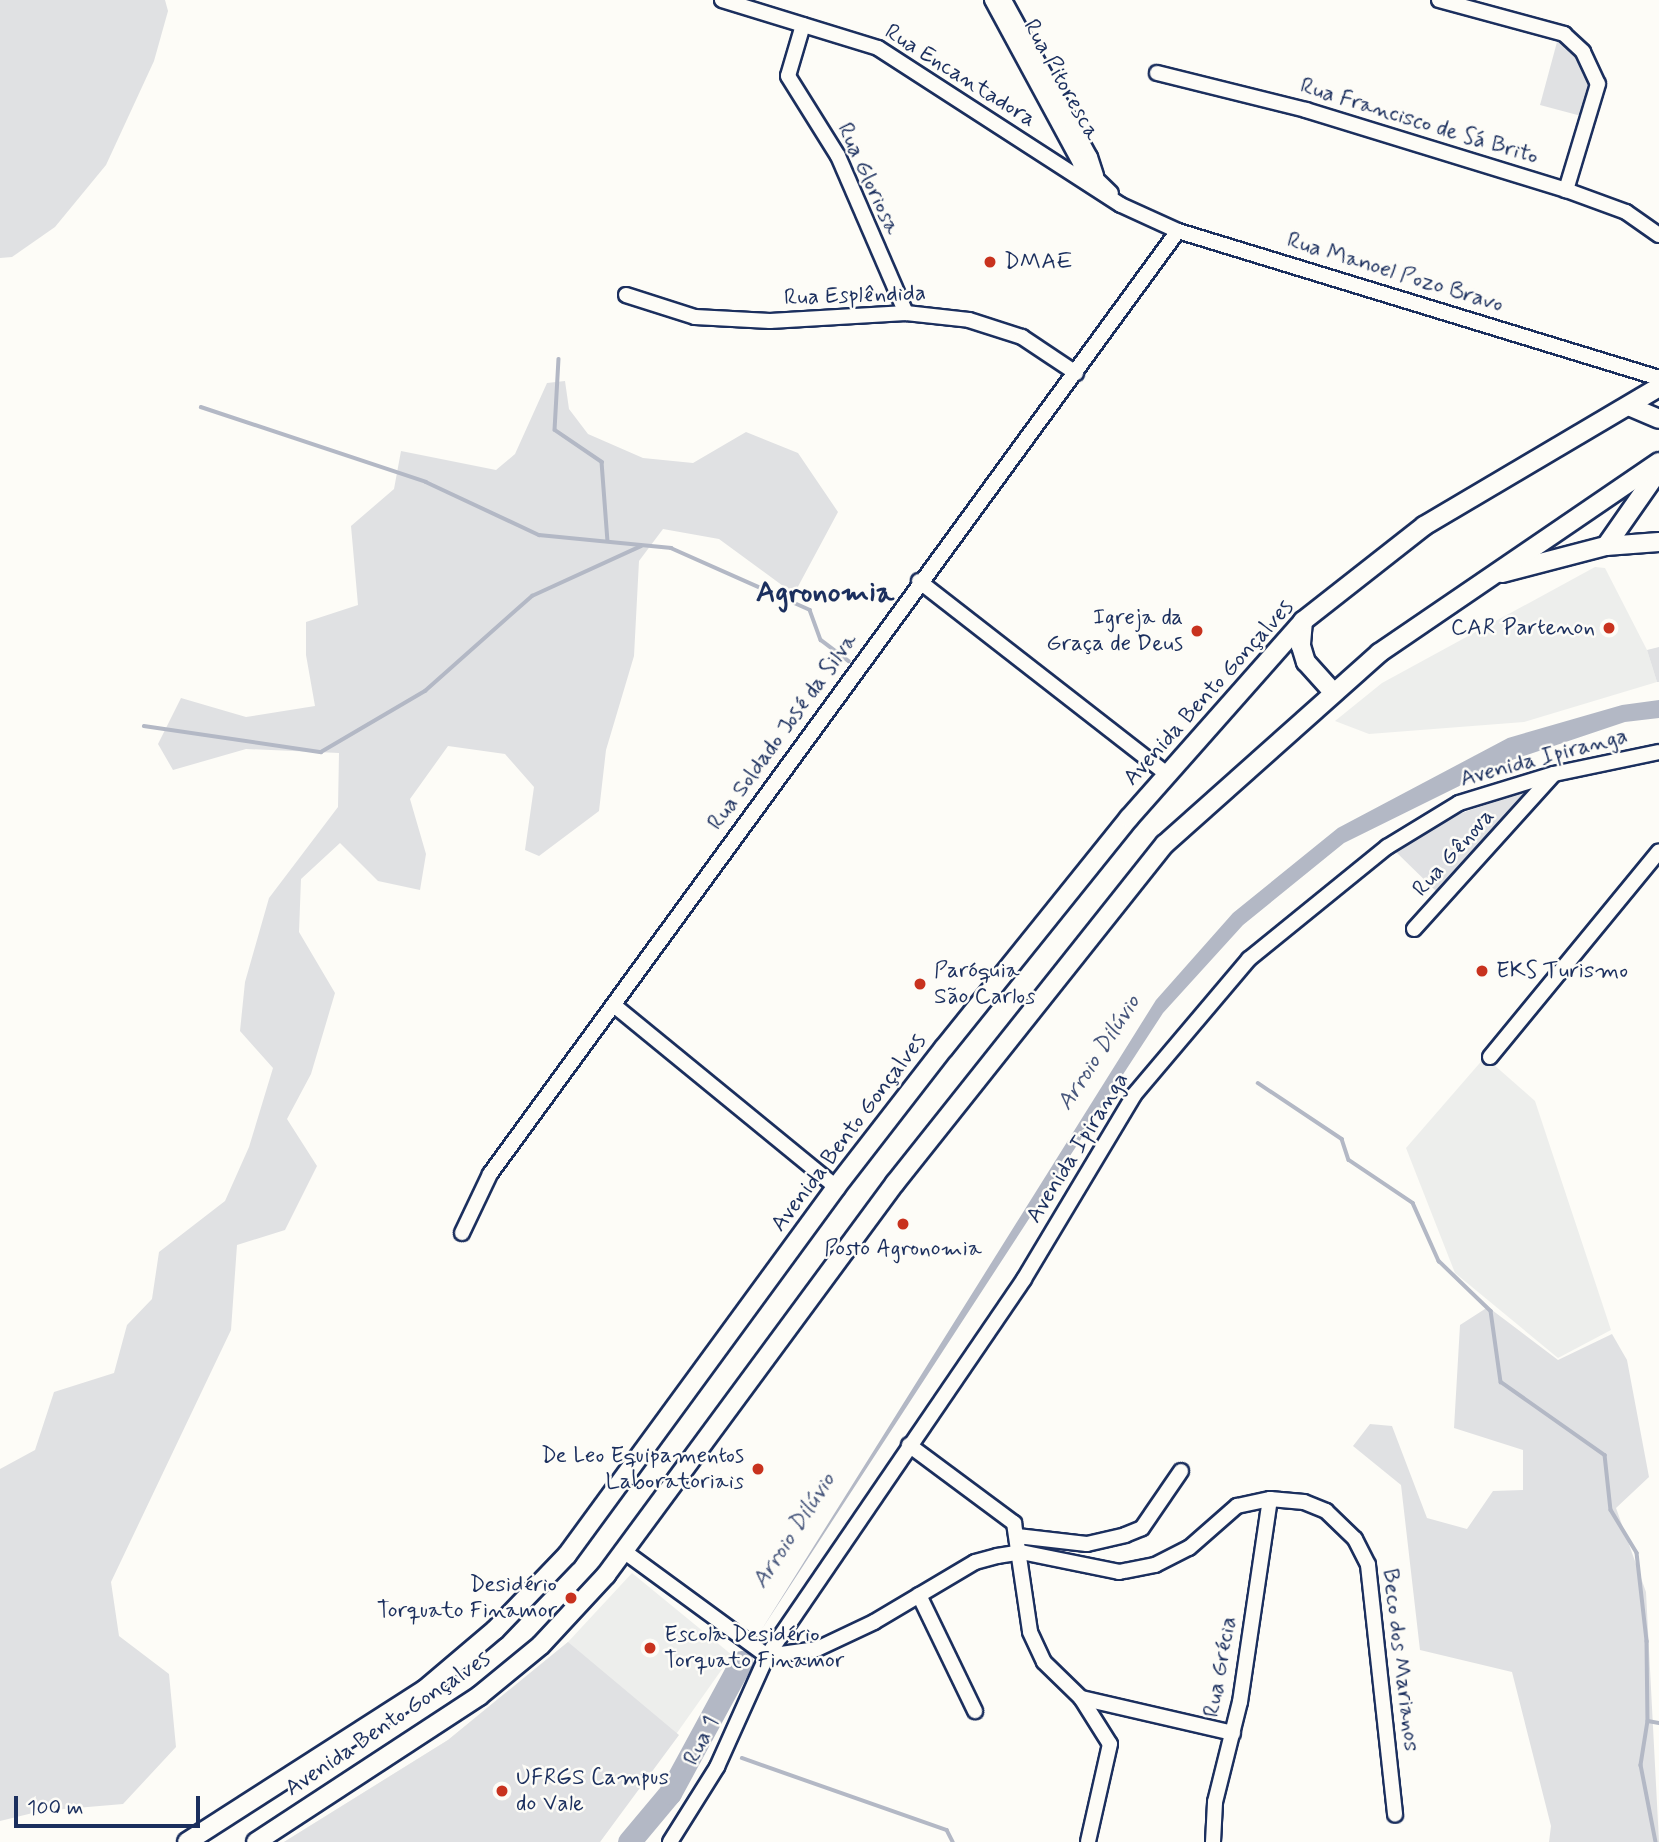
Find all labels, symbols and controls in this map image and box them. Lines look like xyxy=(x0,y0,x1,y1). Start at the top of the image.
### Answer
street label: Rua Pitoresca xyxy=(1018,17,1104,143)
street label: Rua Encantadora xyxy=(879,18,1041,134)
street label: Rua Francisco de Sá Brito xyxy=(1297,73,1541,171)
street label: Rua Gloriosa xyxy=(830,119,906,239)
street label: Rua Manoel Pozo Bravo xyxy=(1286,228,1504,318)
place label: DMAE xyxy=(1004,248,1073,276)
marker: DMAE xyxy=(982,254,998,270)
street label: Rua Esplêndida xyxy=(783,280,927,312)
district label: Agronomia xyxy=(756,575,894,611)
street label: Avenida Bento Gonçalves xyxy=(1118,594,1300,792)
place label: Igreja da Graça de Deus xyxy=(1046,604,1183,658)
place label: CAR Partenon xyxy=(1455,614,1595,642)
marker: CAR Partenon xyxy=(1601,620,1617,636)
marker: Igreja da Graça de Deus xyxy=(1189,623,1205,639)
street label: Rua Soldado José da Silva xyxy=(702,627,864,837)
street label: Avenida Ipiranga xyxy=(1457,722,1631,794)
street label: Rua Gênova xyxy=(1407,803,1501,903)
place label: Paróquia São Carlos xyxy=(934,957,1036,1011)
place label: EKS Turismo xyxy=(1496,957,1616,985)
marker: EKS Turismo xyxy=(1474,963,1490,979)
marker: Paróquia São Carlos xyxy=(912,976,928,992)
water label: Arroio Dilúvio xyxy=(1051,990,1147,1116)
street label: Avenida Bento Gonçalves xyxy=(765,1028,933,1238)
street label: Avenida Ipiranga xyxy=(1020,1067,1136,1229)
marker: Posto Agronomia xyxy=(895,1216,911,1232)
place label: Posto Agronomia xyxy=(824,1235,982,1263)
place label: De Leo Equipamentos Laboratoriais xyxy=(537,1442,744,1496)
marker: De Leo Equipamentos Laboratoriais xyxy=(750,1461,766,1477)
water label: Arroio Dilúvio xyxy=(746,1468,842,1594)
street label: Beco dos Marianos xyxy=(1375,1566,1425,1754)
place label: Desidério Torquato Finamor xyxy=(380,1571,557,1625)
marker: Desidério Torquato Finamor xyxy=(563,1590,579,1606)
street label: Rua Grécia xyxy=(1199,1614,1243,1720)
place label: Escola Desidério Torquato Finamor xyxy=(664,1621,841,1675)
marker: Escola Desidério Torquato Finamor xyxy=(642,1640,658,1656)
street label: Avenida Bento Gonçalves xyxy=(280,1645,496,1803)
street label: Rua 1 xyxy=(678,1712,726,1770)
place label: UFRGS Campus do Vale xyxy=(516,1764,669,1818)
scale bar xyxy=(18,1783,203,1827)
marker: UFRGS Campus do Vale xyxy=(494,1783,510,1799)
text: 100 m xyxy=(27,1794,83,1822)

